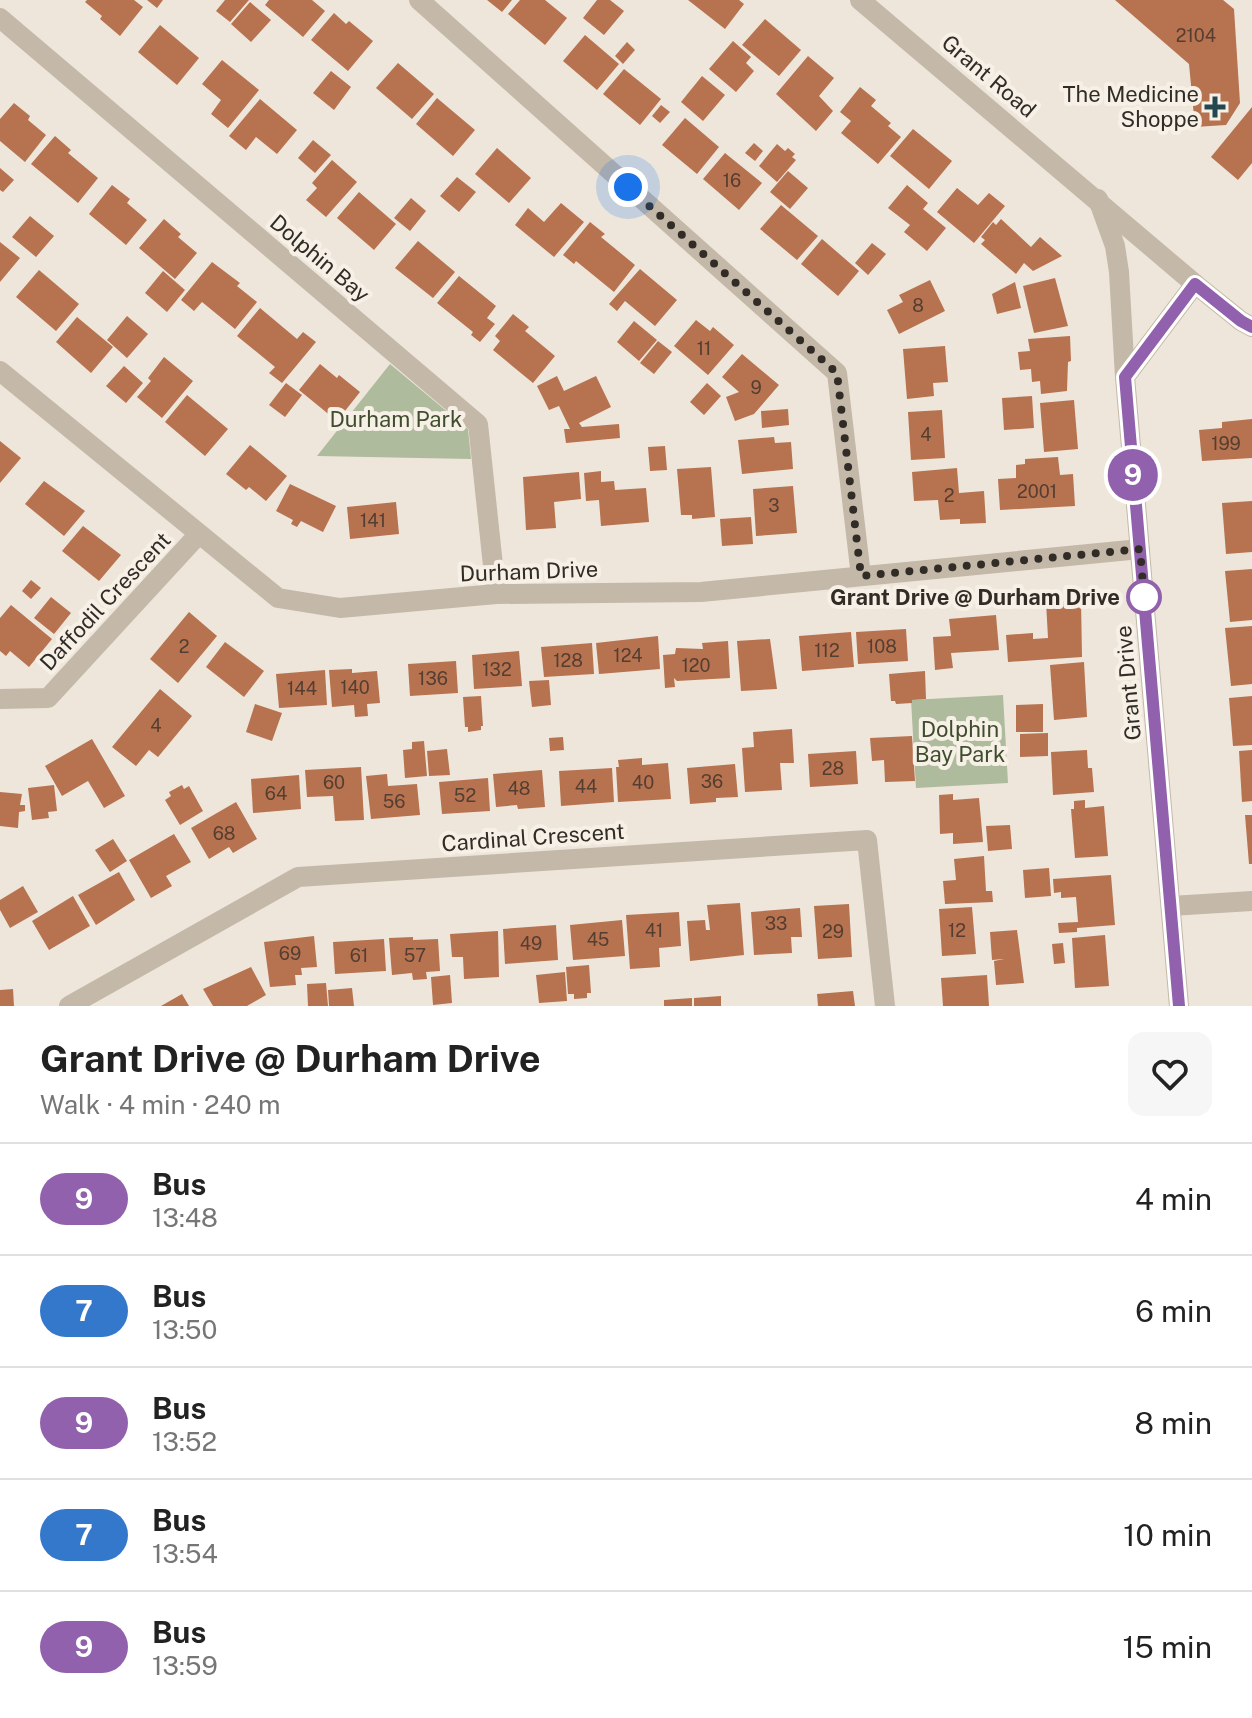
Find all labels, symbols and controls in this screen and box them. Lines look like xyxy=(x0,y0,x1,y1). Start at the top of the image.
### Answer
house number: 2104 xyxy=(1176,25,1216,46)
street label: Grant Road xyxy=(937,29,1041,123)
place label: The Medicine Shoppe xyxy=(1063,81,1199,132)
marker: The Medicine Shoppe xyxy=(1206,98,1224,116)
your location xyxy=(608,167,648,207)
house number: 16 xyxy=(723,170,741,191)
street label: Dolphin Bay xyxy=(265,209,375,307)
house number: 8 xyxy=(912,295,924,316)
house number: 11 xyxy=(697,338,711,359)
house number: 9 xyxy=(750,377,762,398)
park label: Durham Park xyxy=(330,406,462,432)
house number: 4 xyxy=(920,424,932,445)
house number: 199 xyxy=(1211,433,1241,454)
line badge: 9 xyxy=(1107,449,1159,501)
text: 9 xyxy=(1124,458,1142,491)
house number: 2001 xyxy=(1017,481,1057,502)
house number: 2 xyxy=(944,485,954,506)
house number: 3 xyxy=(768,495,780,516)
house number: 141 xyxy=(360,510,386,531)
street label: Daffodil Crescent xyxy=(34,527,176,675)
street label: Durham Drive xyxy=(459,556,599,586)
marker: Grant Drive @ Durham Drive xyxy=(1127,580,1161,614)
place label: Grant Drive @ Durham Drive xyxy=(830,584,1120,610)
street label: Grant Drive xyxy=(1110,624,1146,742)
house number: 2 xyxy=(179,636,189,657)
house number: 108 xyxy=(867,636,897,657)
house number: 112 xyxy=(814,640,840,661)
house number: 124 xyxy=(613,645,643,666)
house number: 128 xyxy=(553,650,583,671)
house number: 120 xyxy=(681,655,711,676)
house number: 132 xyxy=(482,659,512,680)
house number: 136 xyxy=(418,668,448,689)
house number: 140 xyxy=(340,677,370,698)
house number: 144 xyxy=(287,678,317,699)
house number: 4 xyxy=(150,715,162,736)
park label: Dolphin Bay Park xyxy=(915,716,1005,767)
house number: 28 xyxy=(822,758,844,779)
house number: 36 xyxy=(701,771,723,792)
house number: 60 xyxy=(323,772,345,793)
house number: 40 xyxy=(632,772,654,793)
house number: 44 xyxy=(575,776,597,797)
house number: 48 xyxy=(508,778,530,799)
house number: 64 xyxy=(265,783,287,804)
house number: 52 xyxy=(454,785,476,806)
house number: 56 xyxy=(383,791,405,812)
street label: Cardinal Crescent xyxy=(441,818,625,856)
house number: 68 xyxy=(213,823,235,844)
house number: 33 xyxy=(765,913,787,934)
house number: 41 xyxy=(645,920,663,941)
house number: 12 xyxy=(948,920,966,941)
house number: 29 xyxy=(822,921,844,942)
house number: 45 xyxy=(587,929,609,950)
house number: 49 xyxy=(520,933,542,954)
house number: 69 xyxy=(279,943,301,964)
house number: 61 xyxy=(350,945,368,966)
house number: 57 xyxy=(404,945,426,966)
button: heart xyxy=(1128,1032,1212,1116)
text: Grant Drive @ Durham Drive xyxy=(40,1036,541,1081)
text: Walk · 4 min · 240 m xyxy=(40,1089,281,1120)
text: Bus xyxy=(152,1166,206,1202)
text: 4 min xyxy=(1135,1181,1212,1217)
text: 9 xyxy=(75,1182,93,1215)
text: 13:48 xyxy=(152,1202,218,1233)
text: Bus xyxy=(152,1278,206,1314)
text: 6 min xyxy=(1135,1293,1212,1329)
text: 7 xyxy=(75,1294,93,1327)
text: 13:50 xyxy=(152,1314,217,1345)
text: Bus xyxy=(152,1390,206,1426)
text: 8 min xyxy=(1134,1405,1212,1441)
text: 9 xyxy=(75,1406,93,1439)
text: 13:52 xyxy=(152,1426,217,1457)
text: Bus xyxy=(152,1502,206,1538)
text: 10 min xyxy=(1123,1517,1212,1553)
text: 7 xyxy=(75,1518,93,1551)
text: 13:54 xyxy=(152,1538,218,1569)
text: Bus xyxy=(152,1614,206,1650)
text: 15 min xyxy=(1122,1629,1212,1665)
text: 9 xyxy=(75,1630,93,1663)
text: 13:59 xyxy=(152,1650,218,1681)

